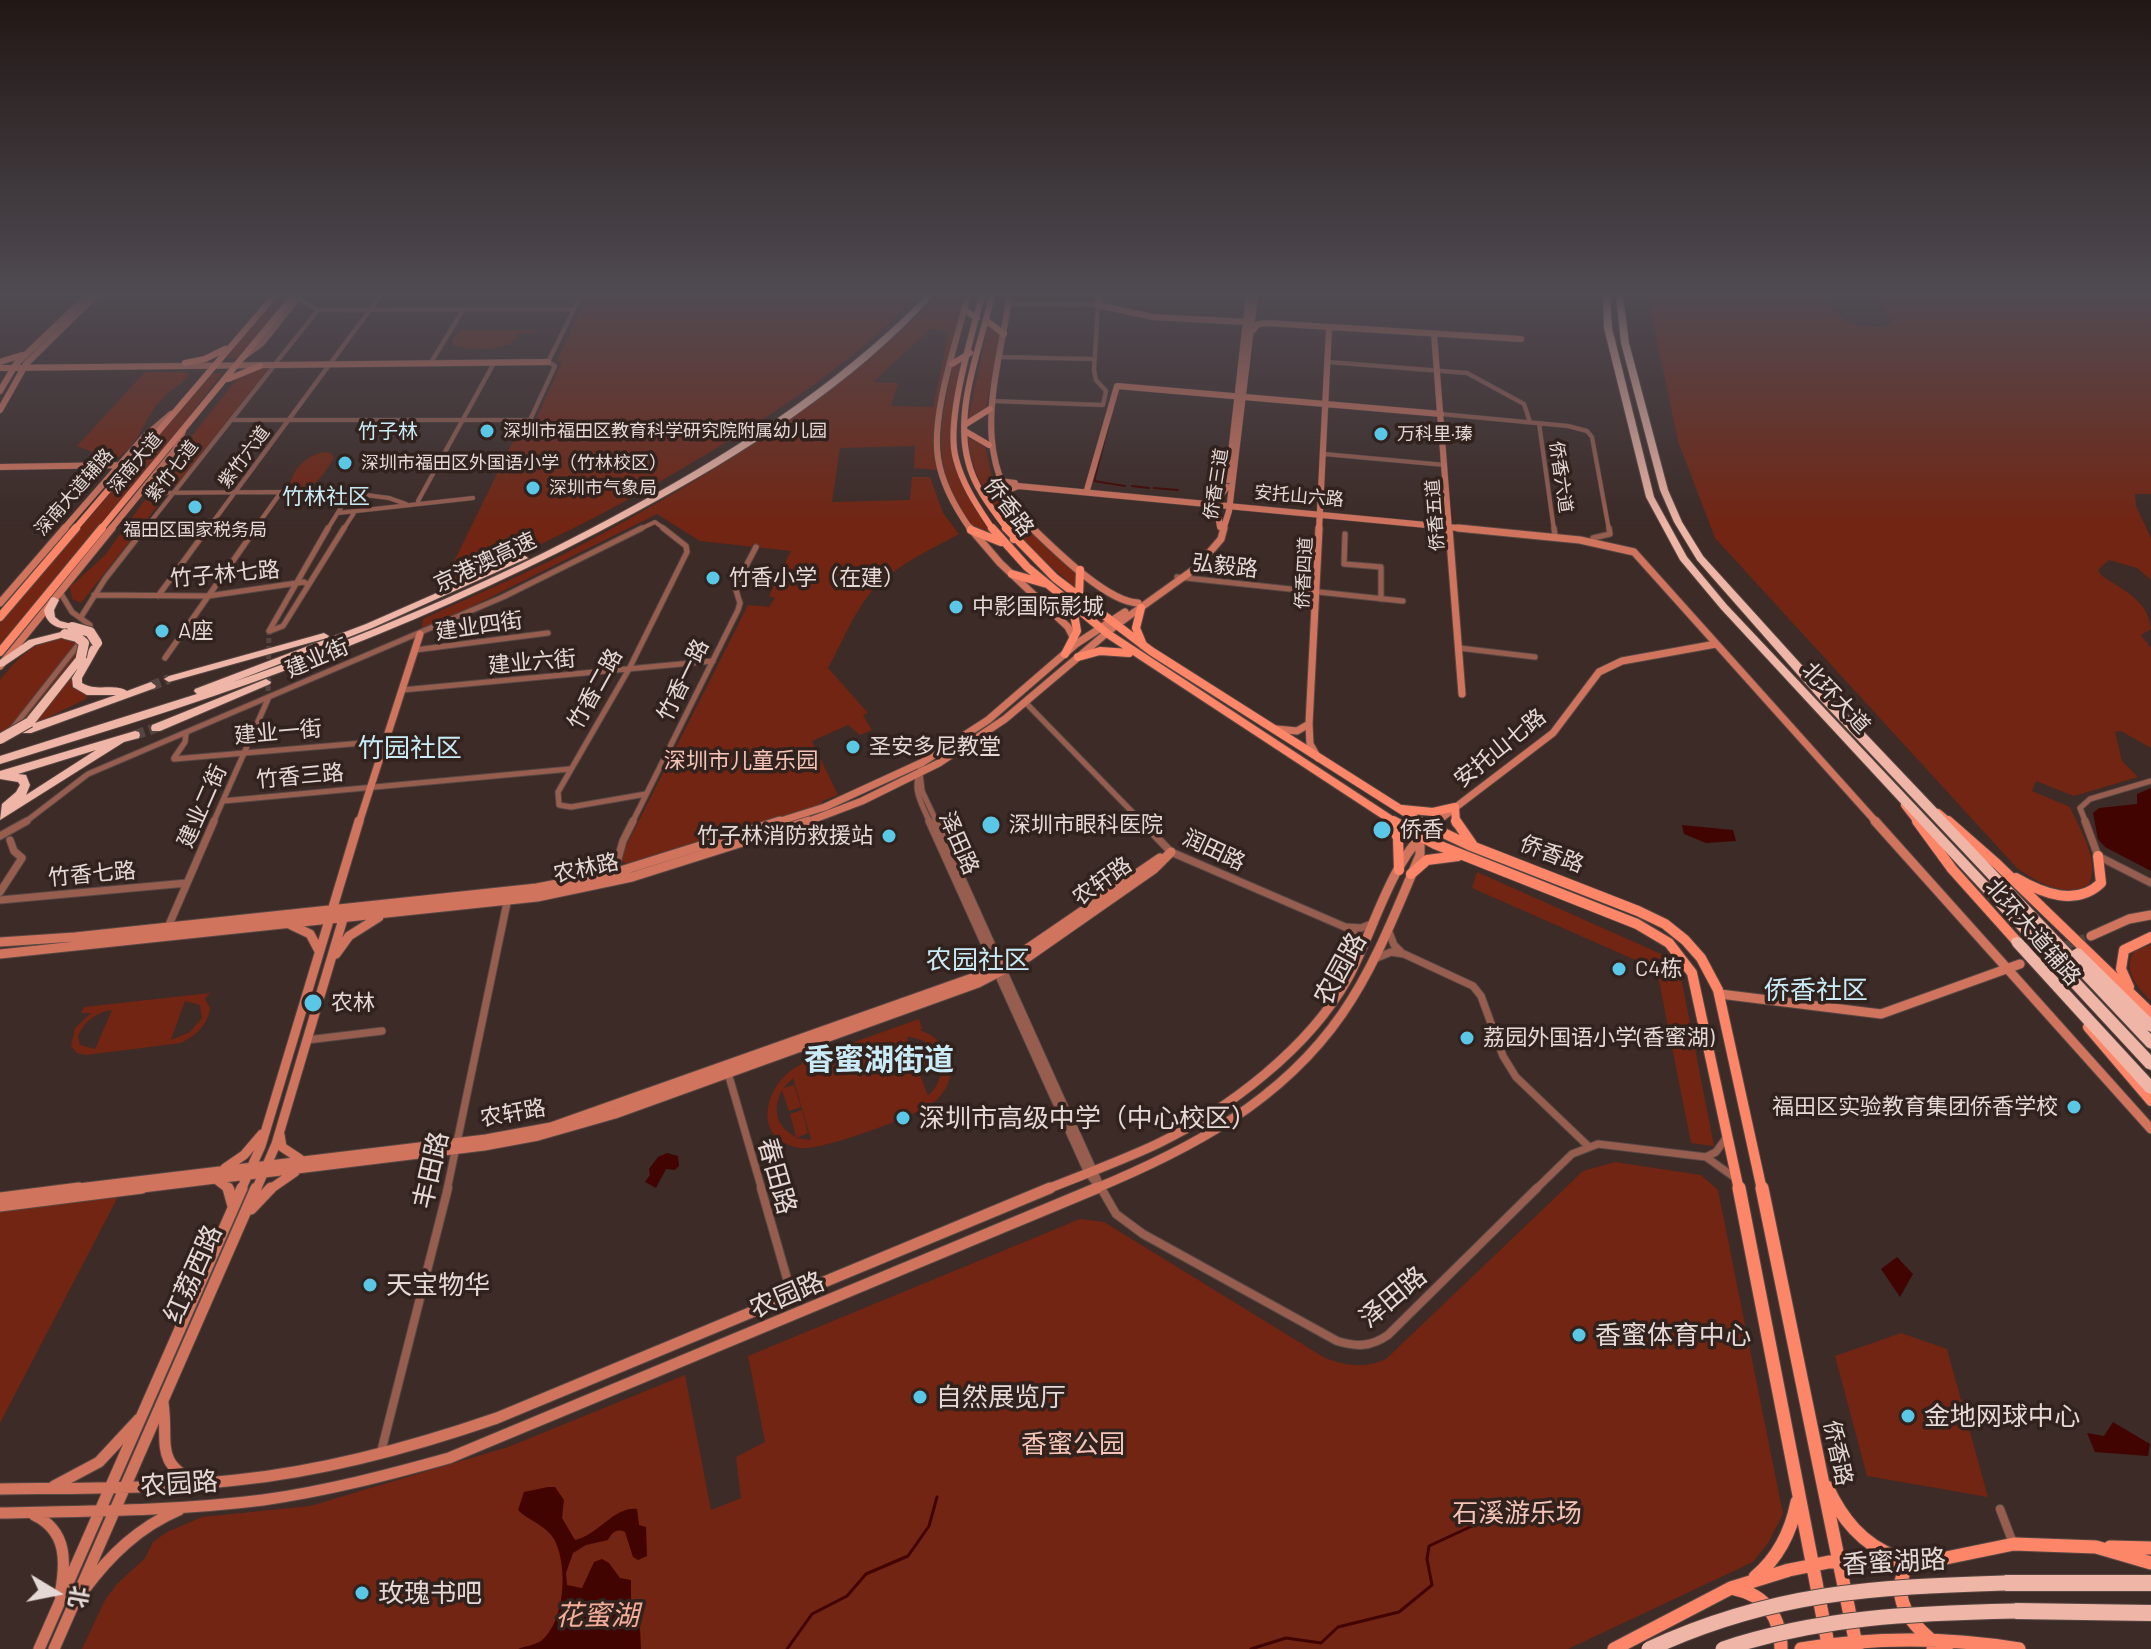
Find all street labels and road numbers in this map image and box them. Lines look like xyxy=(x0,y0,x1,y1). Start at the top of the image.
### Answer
street label: 紫竹六道 xyxy=(214,422,274,492)
street label: 深南大道 xyxy=(104,428,166,498)
street label: 紫竹七道 xyxy=(141,436,203,506)
street label: 侨香六道 xyxy=(1545,440,1577,514)
street label: 深南大道辅路 xyxy=(30,444,118,540)
street label: 侨香三道 xyxy=(1200,447,1232,521)
street label: 侨香路 xyxy=(979,473,1039,541)
street label: 侨香五道 xyxy=(1422,478,1448,552)
street label: 安托山六路 xyxy=(1253,481,1345,511)
street label: 京港澳高速 xyxy=(430,527,540,597)
street label: 侨香四道 xyxy=(1291,536,1317,610)
street label: 弘毅路 xyxy=(1191,549,1259,583)
street label: 竹子林七路 xyxy=(169,556,281,592)
street label: 建业四街 xyxy=(434,607,524,645)
street label: 建业街 xyxy=(281,633,353,683)
street label: 竹香一路 xyxy=(652,635,714,725)
street label: 竹香二路 xyxy=(562,644,628,734)
street label: 建业六街 xyxy=(487,645,577,679)
street label: 北环大道 xyxy=(1796,657,1876,739)
street label: 安托山七路 xyxy=(1449,703,1551,793)
street label: 建业一街 xyxy=(233,715,323,749)
street label: 竹香三路 xyxy=(255,759,345,793)
street label: 建业二街 xyxy=(172,760,232,852)
street label: 泽田路 xyxy=(934,807,984,879)
street label: 润田路 xyxy=(1179,824,1249,876)
street label: 侨香路 xyxy=(1516,830,1588,878)
street label: 农林路 xyxy=(551,848,621,888)
street label: 农轩路 xyxy=(1067,851,1137,911)
street label: 竹香七路 xyxy=(47,857,137,891)
street label: 北环大道辅路 xyxy=(1980,874,2086,990)
street label: 农园路 xyxy=(1307,927,1373,1011)
street label: 农轩路 xyxy=(478,1094,548,1132)
street label: 丰田路 xyxy=(407,1128,455,1212)
street label: 春田路 xyxy=(751,1134,803,1218)
street label: 红荔西路 xyxy=(158,1220,228,1328)
street label: 泽田路 xyxy=(1353,1260,1433,1334)
street label: 农园路 xyxy=(745,1265,829,1325)
street label: 侨香路 xyxy=(1818,1418,1858,1488)
street label: 农园路 xyxy=(139,1466,219,1502)
street label: 香蜜湖路 xyxy=(1841,1544,1947,1580)

